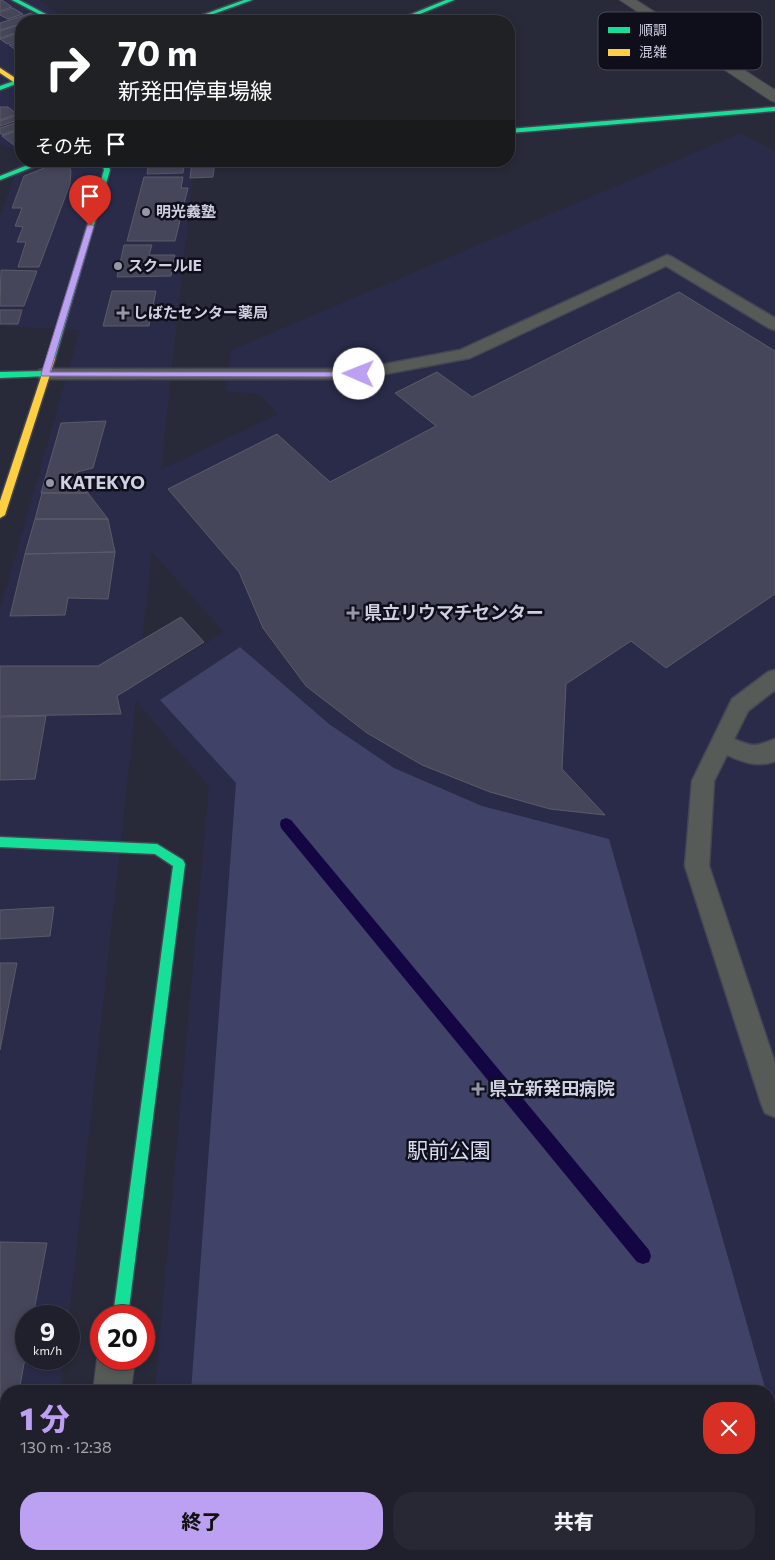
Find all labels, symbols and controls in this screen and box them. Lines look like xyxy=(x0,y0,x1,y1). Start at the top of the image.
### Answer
legend xyxy=(598,12,762,70)
text: 順調 xyxy=(639,21,667,38)
text: 70 m xyxy=(118,30,198,73)
icon: right xyxy=(35,35,100,100)
text: 混雑 xyxy=(639,43,667,60)
text: 新発田停車場線 xyxy=(118,77,272,104)
icon: arrive xyxy=(102,130,130,158)
text: その先 xyxy=(35,134,92,157)
pin xyxy=(69,175,111,226)
icon: arrive xyxy=(76,182,104,210)
place label: 明光義塾 xyxy=(156,202,216,220)
marker: 明光義塾 xyxy=(140,206,152,218)
place label: スクールIE xyxy=(128,256,202,274)
marker: スクールIE xyxy=(112,260,124,272)
place label: しばたセンター薬局 xyxy=(133,303,268,321)
marker: しばたセンター薬局 xyxy=(117,307,129,319)
position arrow xyxy=(332,347,384,399)
place label: KATEKYO xyxy=(60,471,145,493)
marker: KATEKYO xyxy=(44,477,56,489)
place label: 県立リウマチセンター xyxy=(364,601,544,623)
marker: 県立リウマチセンター xyxy=(346,606,360,620)
place label: 県立新発田病院 xyxy=(489,1077,615,1099)
marker: 県立新発田病院 xyxy=(471,1082,485,1096)
park label: 駅前公園 xyxy=(407,1137,491,1162)
speed limit sign: 20 xyxy=(90,1305,155,1370)
text: 9 xyxy=(40,1316,55,1346)
text: km/h xyxy=(33,1343,62,1357)
text: 1 分 xyxy=(20,1399,70,1436)
button: close xyxy=(703,1402,755,1454)
text: 130 m · 12:38 xyxy=(20,1437,112,1456)
button: 終了 xyxy=(20,1492,383,1550)
button: 共有 xyxy=(393,1492,755,1550)

